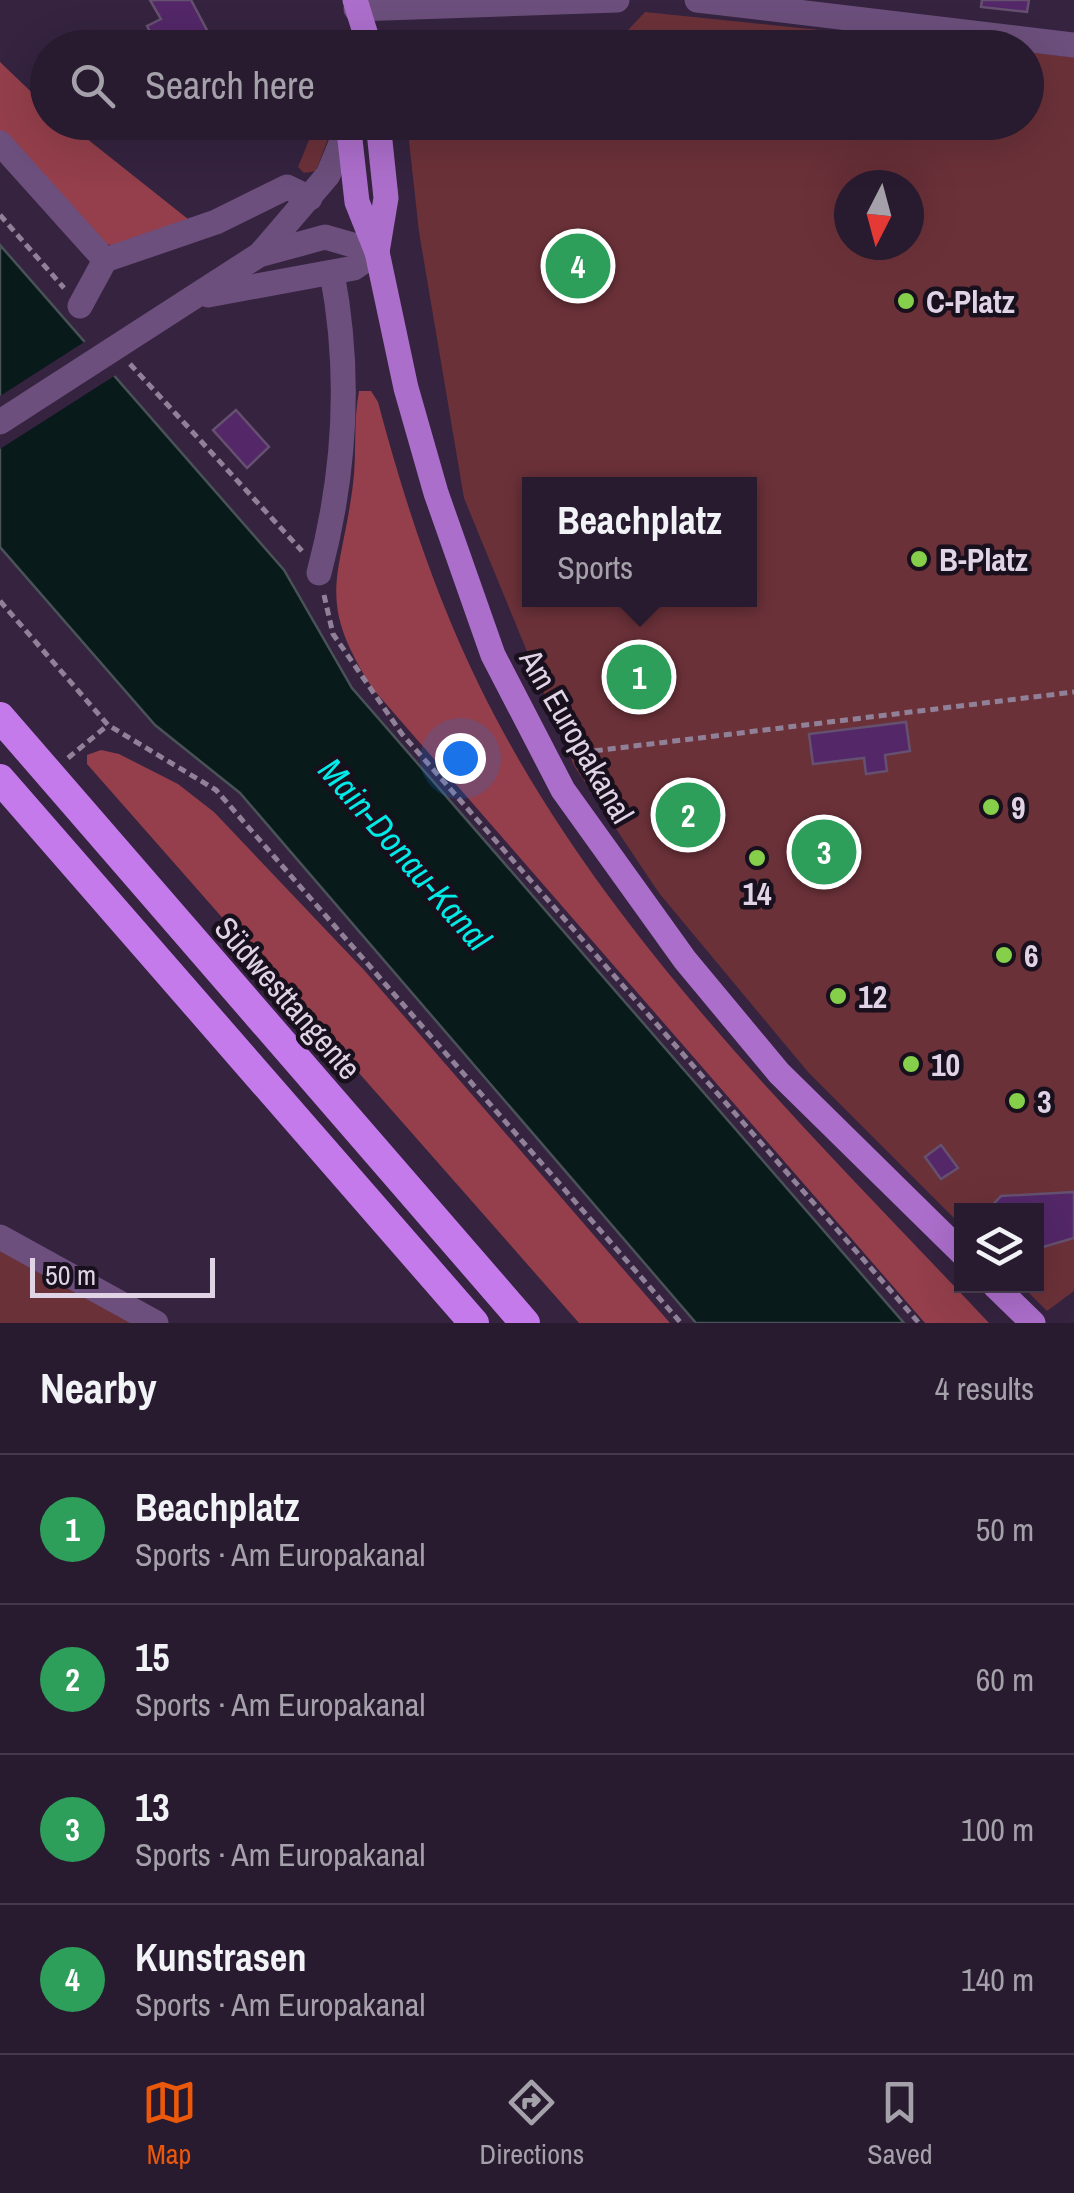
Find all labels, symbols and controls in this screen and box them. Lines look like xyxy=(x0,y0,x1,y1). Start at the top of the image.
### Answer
search box xyxy=(30,30,1044,140)
icon: search xyxy=(65,58,120,113)
text: Search here xyxy=(145,60,315,111)
north arrow xyxy=(834,170,924,260)
pin: 4 xyxy=(546,228,610,304)
place label: C-Platz xyxy=(926,280,1015,323)
marker: C-Platz xyxy=(895,290,917,312)
popup xyxy=(522,477,757,607)
text: Beachplatz xyxy=(557,495,722,546)
place label: B-Platz xyxy=(939,538,1028,581)
text: Sports xyxy=(557,546,633,589)
marker: B-Platz xyxy=(908,548,930,570)
street label: Am Europakanal xyxy=(509,640,644,831)
pin: 1 xyxy=(606,640,672,714)
your location xyxy=(435,733,486,784)
water label: Main-Donau-Kanal xyxy=(308,748,502,961)
pin: 2 xyxy=(656,778,720,852)
place label: 9 xyxy=(1011,786,1026,829)
marker: 9 xyxy=(980,796,1002,818)
pin: 3 xyxy=(792,814,856,890)
marker: 14 xyxy=(746,847,768,869)
place label: 14 xyxy=(742,872,772,915)
street label: Südwesttangente xyxy=(205,907,371,1089)
place label: 6 xyxy=(1024,934,1039,977)
marker: 6 xyxy=(993,944,1015,966)
place label: 12 xyxy=(858,975,887,1018)
marker: 12 xyxy=(827,985,849,1007)
place label: 10 xyxy=(931,1043,960,1086)
marker: 10 xyxy=(900,1053,922,1075)
place label: 3 xyxy=(1037,1080,1052,1123)
marker: 3 xyxy=(1006,1090,1028,1112)
map controls xyxy=(954,1203,1044,1293)
button: layers xyxy=(954,1203,1044,1293)
scale bar xyxy=(30,1253,215,1298)
text: 50 m xyxy=(45,1256,96,1294)
text: Nearby xyxy=(40,1360,157,1416)
text: 4 results xyxy=(935,1367,1034,1410)
text: Beachplatz xyxy=(135,1482,300,1533)
text: 1 xyxy=(65,1508,80,1551)
text: 50 m xyxy=(976,1508,1034,1551)
text: Sports · Am Europakanal xyxy=(135,1533,425,1576)
text: 15 xyxy=(135,1632,170,1683)
text: 2 xyxy=(65,1658,80,1701)
text: 60 m xyxy=(976,1658,1034,1701)
text: Sports · Am Europakanal xyxy=(135,1683,425,1726)
text: 13 xyxy=(135,1782,170,1833)
text: 3 xyxy=(65,1808,80,1851)
text: 100 m xyxy=(961,1808,1034,1851)
text: Sports · Am Europakanal xyxy=(135,1833,425,1876)
text: Kunstrasen xyxy=(135,1932,306,1983)
text: 4 xyxy=(65,1958,80,2001)
text: 140 m xyxy=(961,1958,1034,2001)
text: Sports · Am Europakanal xyxy=(135,1983,425,2026)
tab: Map xyxy=(142,2075,197,2173)
tab: Directions xyxy=(480,2075,584,2173)
tab: Saved xyxy=(867,2075,932,2173)

